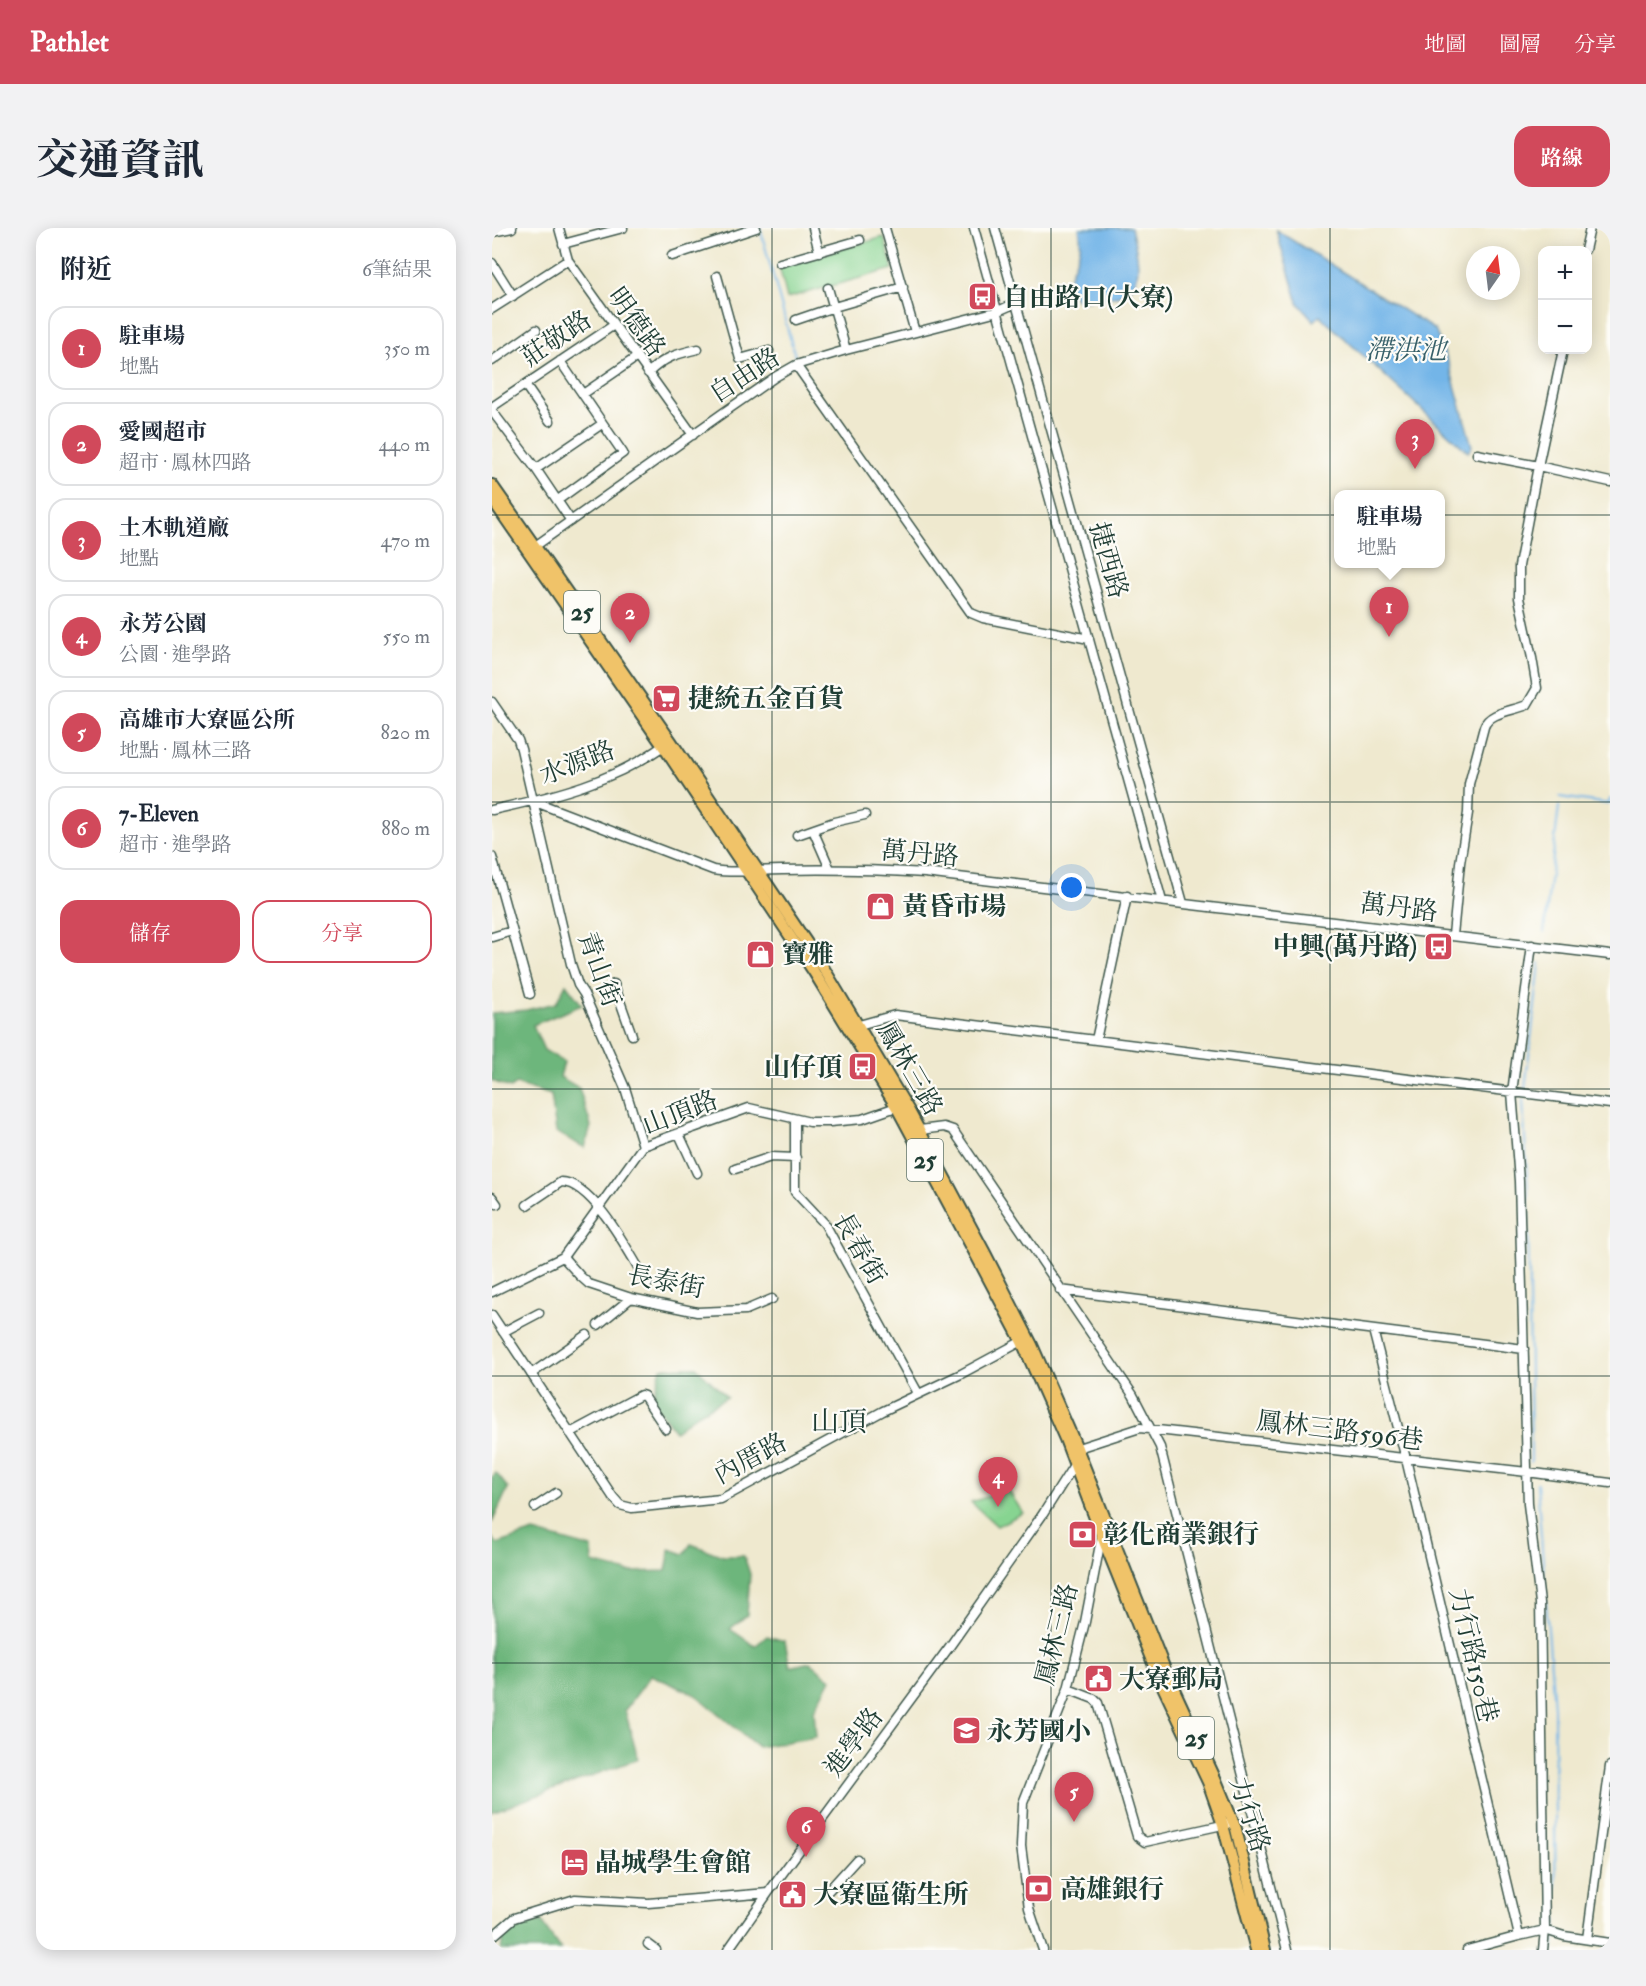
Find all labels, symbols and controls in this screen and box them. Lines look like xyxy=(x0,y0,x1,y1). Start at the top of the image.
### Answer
text: Pathlet xyxy=(30,25,109,60)
text: 地圖 xyxy=(1424,31,1466,58)
text: 圖層 xyxy=(1499,31,1541,58)
text: 分享 xyxy=(1574,31,1616,58)
button: 路線 xyxy=(1514,126,1610,187)
text: 交通資訊 xyxy=(36,135,204,187)
north arrow xyxy=(1466,246,1520,300)
map controls xyxy=(1538,246,1592,354)
button: + xyxy=(1538,246,1592,300)
text: 附近 xyxy=(60,254,112,286)
text: 6筆結果 xyxy=(362,257,432,282)
bus stop icon: 自由路口(大寮) xyxy=(966,281,998,313)
street label: 明德路 xyxy=(600,282,672,364)
place label: 自由路口(大寮) xyxy=(1003,282,1173,314)
button: − xyxy=(1538,300,1592,354)
street label: 莊敬路 xyxy=(515,304,598,374)
text: 駐車場 xyxy=(119,322,185,350)
water label: 滯洪池 xyxy=(1366,334,1449,367)
text: 1 xyxy=(78,336,85,361)
text: 350 m xyxy=(384,336,430,361)
street label: 自由路 xyxy=(703,341,786,411)
text: 地點 xyxy=(119,354,159,379)
text: 愛國超市 xyxy=(119,418,207,446)
pin: 3 xyxy=(1396,420,1434,469)
text: 2 xyxy=(76,432,87,457)
text: 440 m xyxy=(378,432,430,457)
text: 超市 · 鳳林四路 xyxy=(119,450,251,475)
popup xyxy=(1334,490,1445,568)
text: 駐車場 xyxy=(1356,503,1423,531)
text: 土木軌道廠 xyxy=(119,514,229,542)
street label: 捷西路 xyxy=(1082,518,1134,602)
text: 3 xyxy=(78,528,85,553)
text: 470 m xyxy=(381,528,430,553)
text: 地點 xyxy=(1356,535,1396,560)
text: 地點 xyxy=(119,546,159,571)
pin: 1 xyxy=(1370,588,1408,637)
road number: 25 xyxy=(564,591,600,633)
pin: 2 xyxy=(610,594,650,643)
text: 永芳公園 xyxy=(119,610,207,638)
text: 4 xyxy=(76,624,87,649)
text: 550 m xyxy=(383,624,430,649)
text: 公園 · 進學路 xyxy=(119,642,231,667)
supermarket icon: 捷統五金百貨 xyxy=(651,682,683,714)
place label: 捷統五金百貨 xyxy=(688,683,844,715)
text: 高雄市大寮區公所 xyxy=(119,706,295,734)
text: 5 xyxy=(77,720,86,745)
text: 820 m xyxy=(380,720,430,745)
street label: 水源路 xyxy=(535,734,620,792)
text: 地點 · 鳳林三路 xyxy=(119,738,251,763)
text: 7-Eleven xyxy=(119,800,199,828)
text: 6 xyxy=(76,816,87,841)
text: 880 m xyxy=(381,816,430,841)
text: 超市 · 進學路 xyxy=(119,832,231,857)
street label: 萬丹路 xyxy=(880,835,960,873)
your location xyxy=(1057,873,1086,902)
street label: 萬丹路 xyxy=(1358,887,1440,929)
shop icon: 黃昏市場 xyxy=(865,890,897,922)
place label: 黃昏市場 xyxy=(902,891,1006,923)
button: 儲存 xyxy=(60,900,240,963)
button: 分享 xyxy=(252,900,432,963)
street label: 青山街 xyxy=(571,927,627,1011)
bus stop icon: 中興(萬丹路) xyxy=(1422,930,1454,962)
place label: 中興(萬丹路) xyxy=(1273,931,1417,963)
shop icon: 寶雅 xyxy=(745,938,777,970)
place label: 寶雅 xyxy=(782,939,834,971)
street label: 鳳林三路 xyxy=(869,1015,949,1122)
bus stop icon: 山仔頂 xyxy=(847,1051,879,1083)
place label: 山仔頂 xyxy=(764,1052,842,1084)
street label: 山頂路 xyxy=(638,1084,723,1142)
road number: 25 xyxy=(907,1139,943,1181)
street label: 長春街 xyxy=(826,1207,892,1290)
street label: 長泰街 xyxy=(624,1259,707,1305)
district label: 山頂 xyxy=(811,1405,867,1440)
street label: 鳳林三路596巷 xyxy=(1255,1405,1425,1457)
street label: 內厝路 xyxy=(709,1426,792,1491)
pin: 4 xyxy=(978,1458,1018,1507)
bank icon: 彰化商業銀行 xyxy=(1066,1518,1098,1550)
place label: 彰化商業銀行 xyxy=(1103,1519,1259,1551)
street label: 鳳林三路 xyxy=(1029,1580,1085,1689)
street label: 力行路150巷 xyxy=(1442,1585,1504,1726)
public building icon: 大寮郵局 xyxy=(1082,1663,1114,1695)
place label: 大寮郵局 xyxy=(1119,1664,1223,1696)
street label: 進學路 xyxy=(818,1702,890,1783)
school or university icon: 永芳國小 xyxy=(950,1715,982,1747)
place label: 永芳國小 xyxy=(987,1716,1091,1748)
road number: 25 xyxy=(1178,1717,1214,1759)
pin: 5 xyxy=(1054,1772,1094,1822)
street label: 力行路 xyxy=(1222,1772,1276,1856)
pin: 6 xyxy=(786,1808,826,1857)
hotel icon: 晶城學生會館 xyxy=(558,1846,590,1878)
place label: 晶城學生會館 xyxy=(595,1847,751,1879)
bank icon: 高雄銀行 xyxy=(1023,1873,1055,1905)
place label: 高雄銀行 xyxy=(1060,1874,1164,1906)
public building icon: 大寮區衛生所 xyxy=(776,1878,808,1910)
place label: 大寮區衛生所 xyxy=(813,1879,969,1911)

